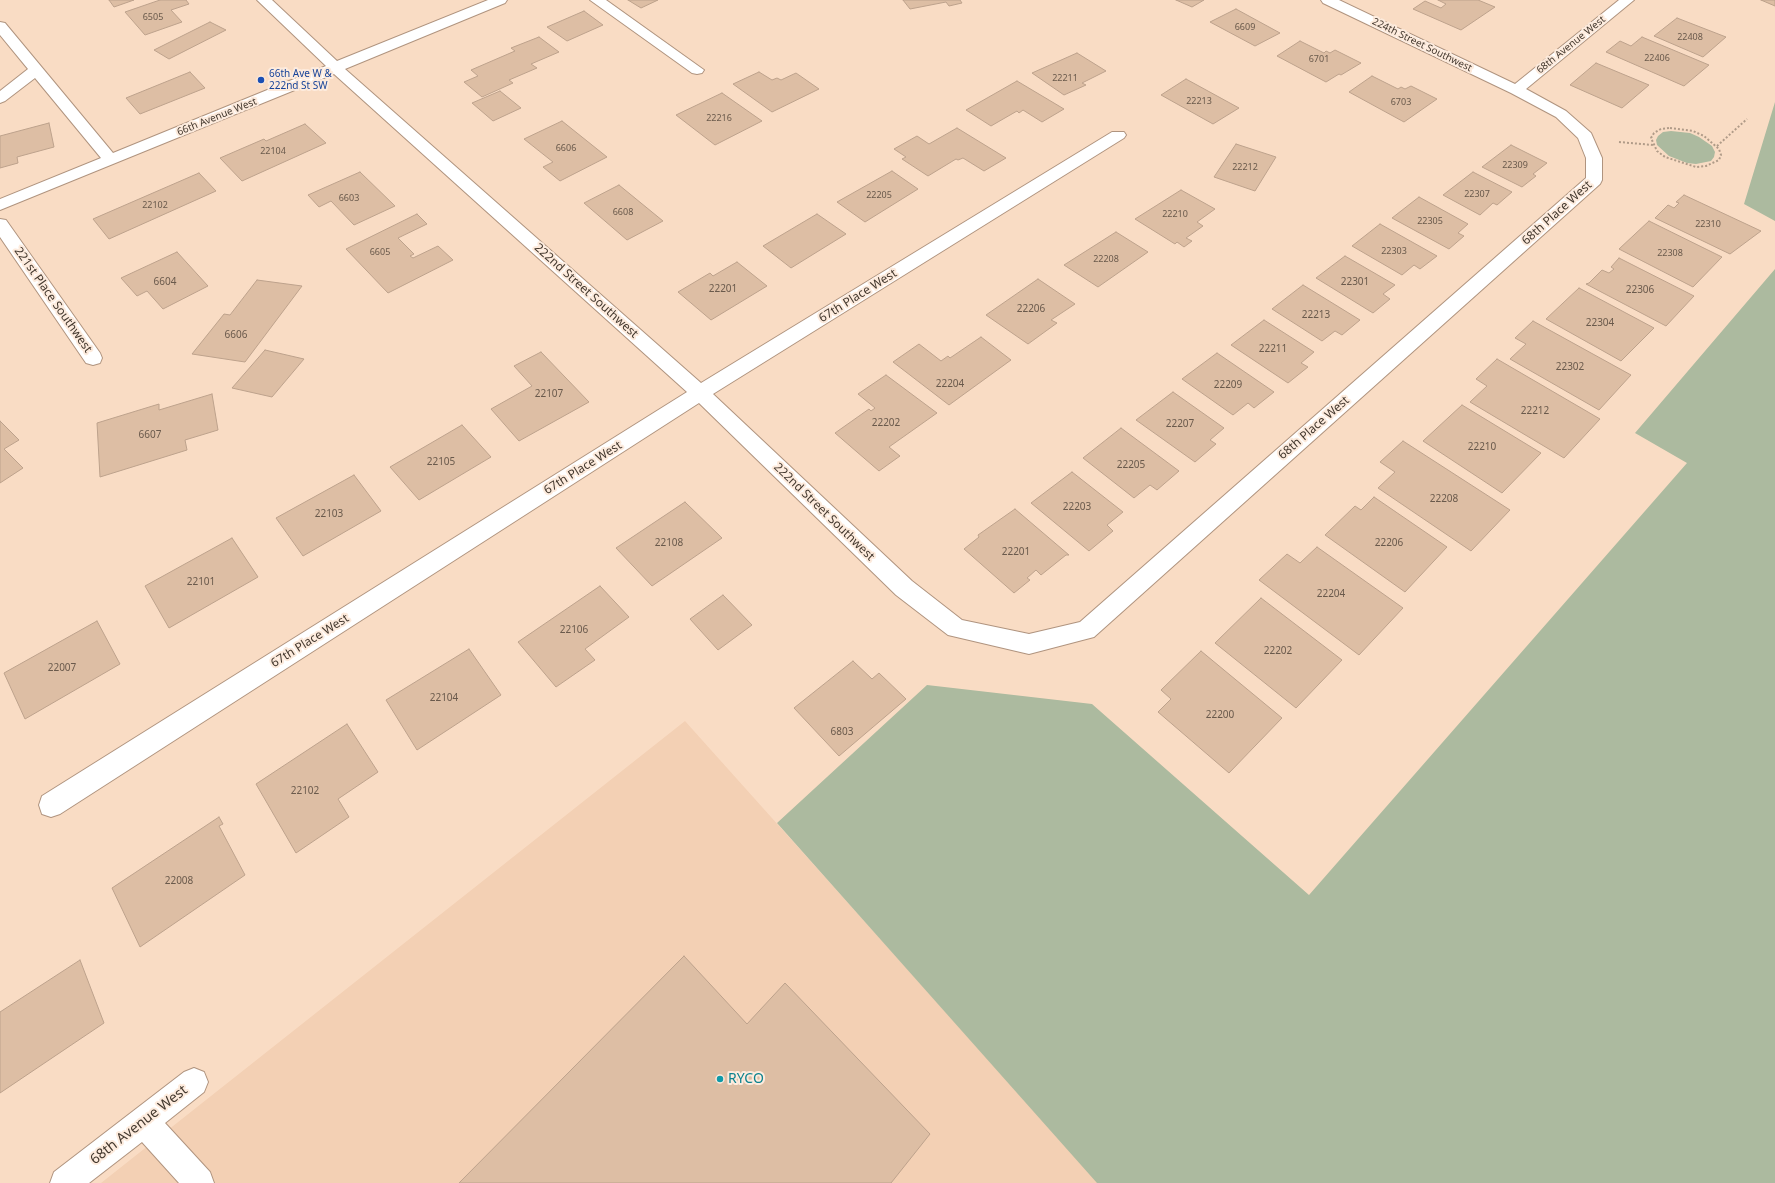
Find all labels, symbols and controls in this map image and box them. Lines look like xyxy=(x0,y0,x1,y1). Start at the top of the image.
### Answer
house number: 6505 xyxy=(143,12,163,22)
street label: 68th Avenue West xyxy=(1534,14,1608,76)
street label: 224th Street Southwest xyxy=(1370,16,1474,74)
house number: 6609 xyxy=(1235,22,1255,32)
house number: 22408 xyxy=(1677,32,1703,42)
house number: 22406 xyxy=(1644,53,1670,63)
house number: 6701 xyxy=(1309,54,1329,64)
place label: 66th Ave W & 222nd St SW xyxy=(269,68,332,92)
house number: 22211 xyxy=(1052,73,1078,83)
marker: 66th Ave W & 222nd St SW xyxy=(256,75,266,85)
street label: 66th Avenue West xyxy=(175,96,259,138)
house number: 22213 xyxy=(1186,96,1212,106)
house number: 6703 xyxy=(1391,97,1411,107)
house number: 22216 xyxy=(706,113,732,123)
house number: 6606 xyxy=(556,143,576,153)
house number: 22104 xyxy=(260,146,286,156)
house number: 22309 xyxy=(1502,160,1528,170)
house number: 22212 xyxy=(1232,162,1258,172)
street label: 68th Place West xyxy=(1519,178,1595,248)
house number: 22307 xyxy=(1464,189,1490,199)
house number: 22205 xyxy=(866,190,892,200)
house number: 6603 xyxy=(339,193,359,203)
house number: 22102 xyxy=(142,200,168,210)
house number: 6608 xyxy=(613,207,633,217)
house number: 22210 xyxy=(1162,209,1188,219)
house number: 22305 xyxy=(1417,216,1443,226)
house number: 22310 xyxy=(1695,219,1721,229)
street label: 222nd Street Southwest xyxy=(531,241,641,341)
street label: 221st Place Southwest xyxy=(11,244,95,356)
house number: 22303 xyxy=(1381,246,1407,256)
house number: 6605 xyxy=(370,247,390,257)
house number: 22308 xyxy=(1657,248,1683,258)
house number: 22208 xyxy=(1093,254,1119,264)
street label: 67th Place West xyxy=(816,266,900,326)
house number: 6604 xyxy=(154,276,176,288)
house number: 22301 xyxy=(1341,276,1369,288)
house number: 22201 xyxy=(709,283,737,295)
house number: 22306 xyxy=(1626,284,1654,296)
house number: 22206 xyxy=(1017,303,1045,315)
house number: 22213 xyxy=(1302,309,1330,321)
house number: 22304 xyxy=(1586,317,1614,329)
house number: 6606 xyxy=(225,329,247,341)
house number: 22211 xyxy=(1259,343,1287,355)
house number: 22302 xyxy=(1556,361,1584,373)
house number: 22204 xyxy=(936,378,964,390)
house number: 22209 xyxy=(1214,379,1242,391)
house number: 22107 xyxy=(535,388,563,400)
street label: 68th Place West xyxy=(1276,393,1352,463)
house number: 22212 xyxy=(1521,405,1549,417)
house number: 22202 xyxy=(872,417,900,429)
house number: 22207 xyxy=(1166,418,1194,430)
house number: 6607 xyxy=(139,429,161,441)
street label: 67th Place West xyxy=(541,438,625,498)
house number: 22210 xyxy=(1468,441,1496,453)
house number: 22105 xyxy=(427,456,455,468)
house number: 22205 xyxy=(1117,459,1145,471)
street label: 222nd Street Southwest xyxy=(771,460,877,564)
house number: 22208 xyxy=(1430,493,1458,505)
house number: 22203 xyxy=(1063,501,1091,513)
house number: 22103 xyxy=(315,508,343,520)
house number: 22108 xyxy=(655,537,683,549)
house number: 22206 xyxy=(1375,537,1403,549)
house number: 22201 xyxy=(1002,546,1030,558)
house number: 22101 xyxy=(187,576,215,588)
house number: 22204 xyxy=(1317,588,1345,600)
street label: 67th Place West xyxy=(268,611,352,671)
house number: 22106 xyxy=(560,624,588,636)
house number: 22202 xyxy=(1264,645,1292,657)
house number: 22007 xyxy=(48,662,76,674)
house number: 22104 xyxy=(430,692,458,704)
house number: 22200 xyxy=(1206,709,1234,721)
house number: 6803 xyxy=(831,726,853,738)
house number: 22102 xyxy=(291,785,319,797)
house number: 22008 xyxy=(165,875,193,887)
place label: RYCO xyxy=(728,1071,764,1087)
marker: RYCO xyxy=(715,1074,725,1084)
street label: 68th Avenue West xyxy=(87,1082,191,1168)

